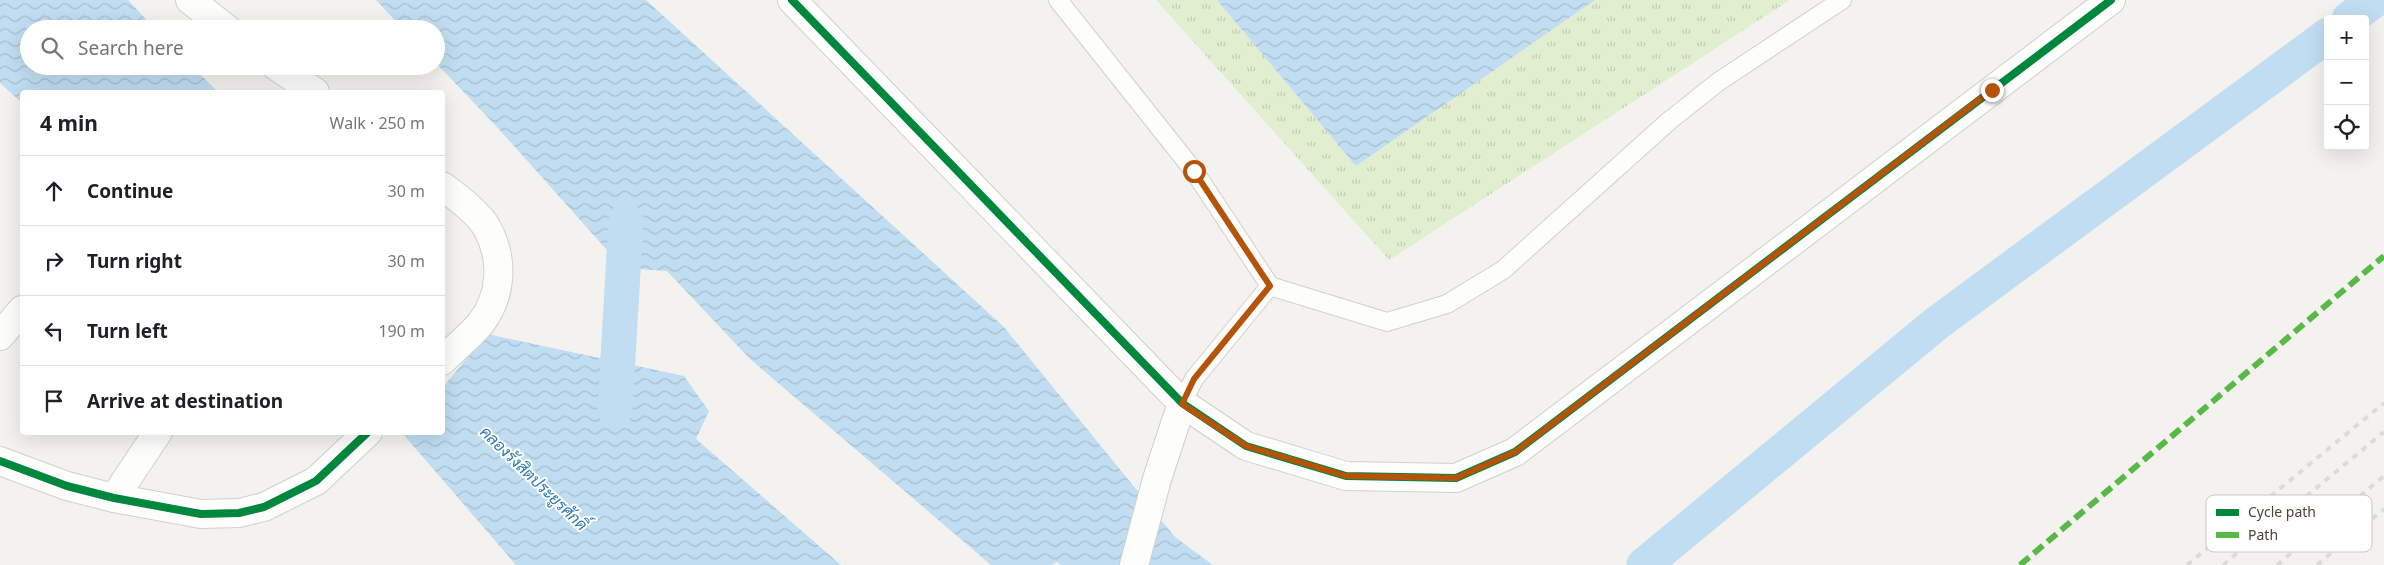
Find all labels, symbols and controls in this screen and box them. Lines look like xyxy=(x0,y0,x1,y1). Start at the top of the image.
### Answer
map controls xyxy=(2324,15,2369,150)
button: + xyxy=(2324,15,2369,60)
search box xyxy=(20,20,445,75)
icon: search xyxy=(38,34,66,62)
text: Search here xyxy=(78,35,184,61)
button: − xyxy=(2324,60,2369,105)
route end xyxy=(1981,79,2004,102)
button: locate xyxy=(2324,105,2369,150)
text: 4 min xyxy=(40,109,98,137)
text: Walk · 250 m xyxy=(330,112,425,134)
route start xyxy=(1183,160,1206,183)
icon: ahead xyxy=(40,177,68,205)
text: Continue xyxy=(87,178,173,204)
text: 30 m xyxy=(388,180,425,202)
icon: right xyxy=(40,247,68,275)
text: Turn right xyxy=(87,248,182,274)
text: 30 m xyxy=(388,250,425,272)
icon: left xyxy=(40,317,68,345)
text: Turn left xyxy=(87,318,168,344)
text: 190 m xyxy=(378,320,425,342)
icon: arrive xyxy=(40,387,68,415)
text: Arrive at destination xyxy=(87,388,283,414)
water label: คลองรังสิตประยูรศักดิ์ xyxy=(475,419,597,538)
legend xyxy=(2206,495,2372,552)
text: Cycle path xyxy=(2248,502,2316,521)
text: Path xyxy=(2248,525,2278,544)

